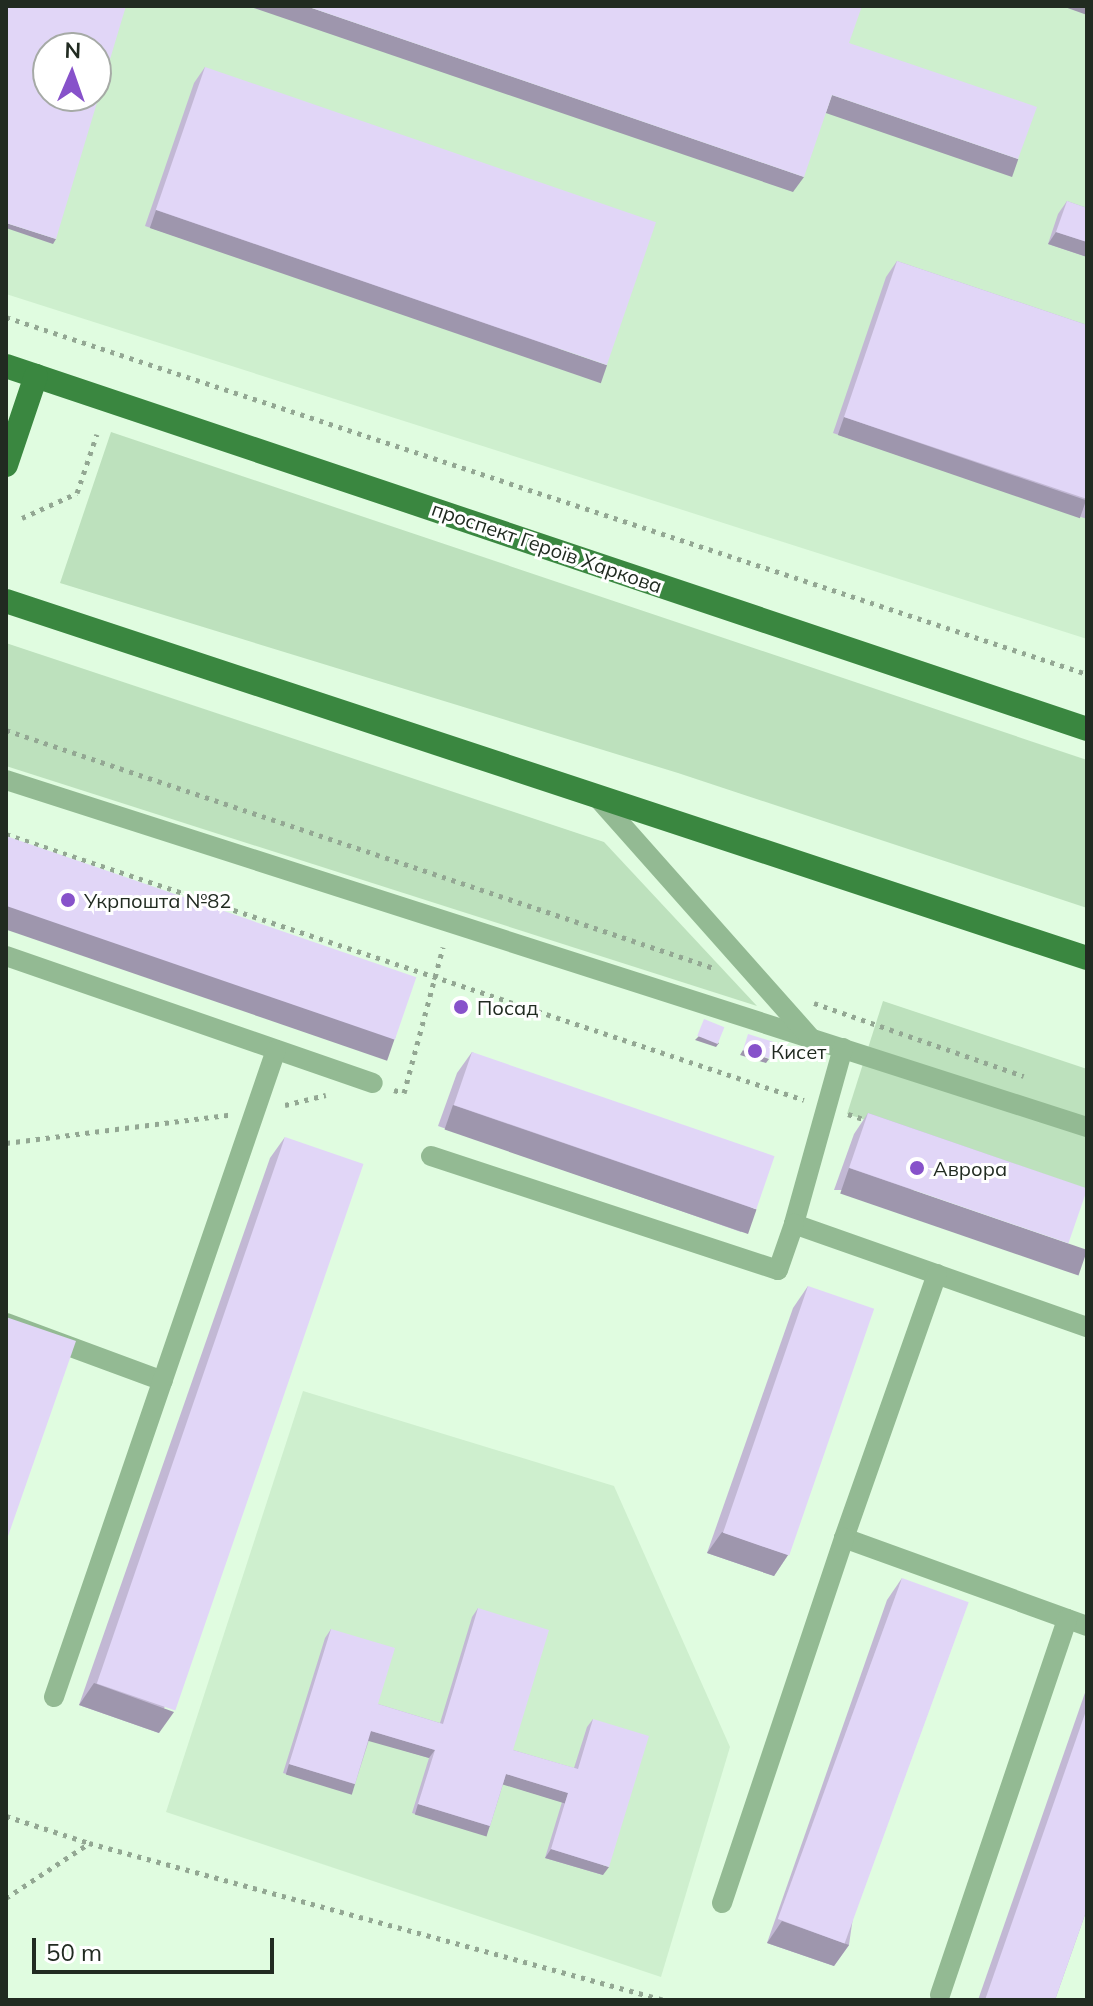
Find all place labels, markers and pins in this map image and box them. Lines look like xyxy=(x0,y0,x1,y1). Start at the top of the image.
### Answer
place label: Укрпошта №82 xyxy=(84,888,231,912)
marker: Укрпошта №82 xyxy=(59,891,77,909)
place label: Посад xyxy=(477,995,538,1019)
marker: Посад xyxy=(452,998,470,1016)
place label: Кисет xyxy=(771,1039,826,1063)
marker: Кисет xyxy=(746,1042,764,1060)
place label: Аврора xyxy=(933,1156,1007,1180)
marker: Аврора xyxy=(908,1159,926,1177)

